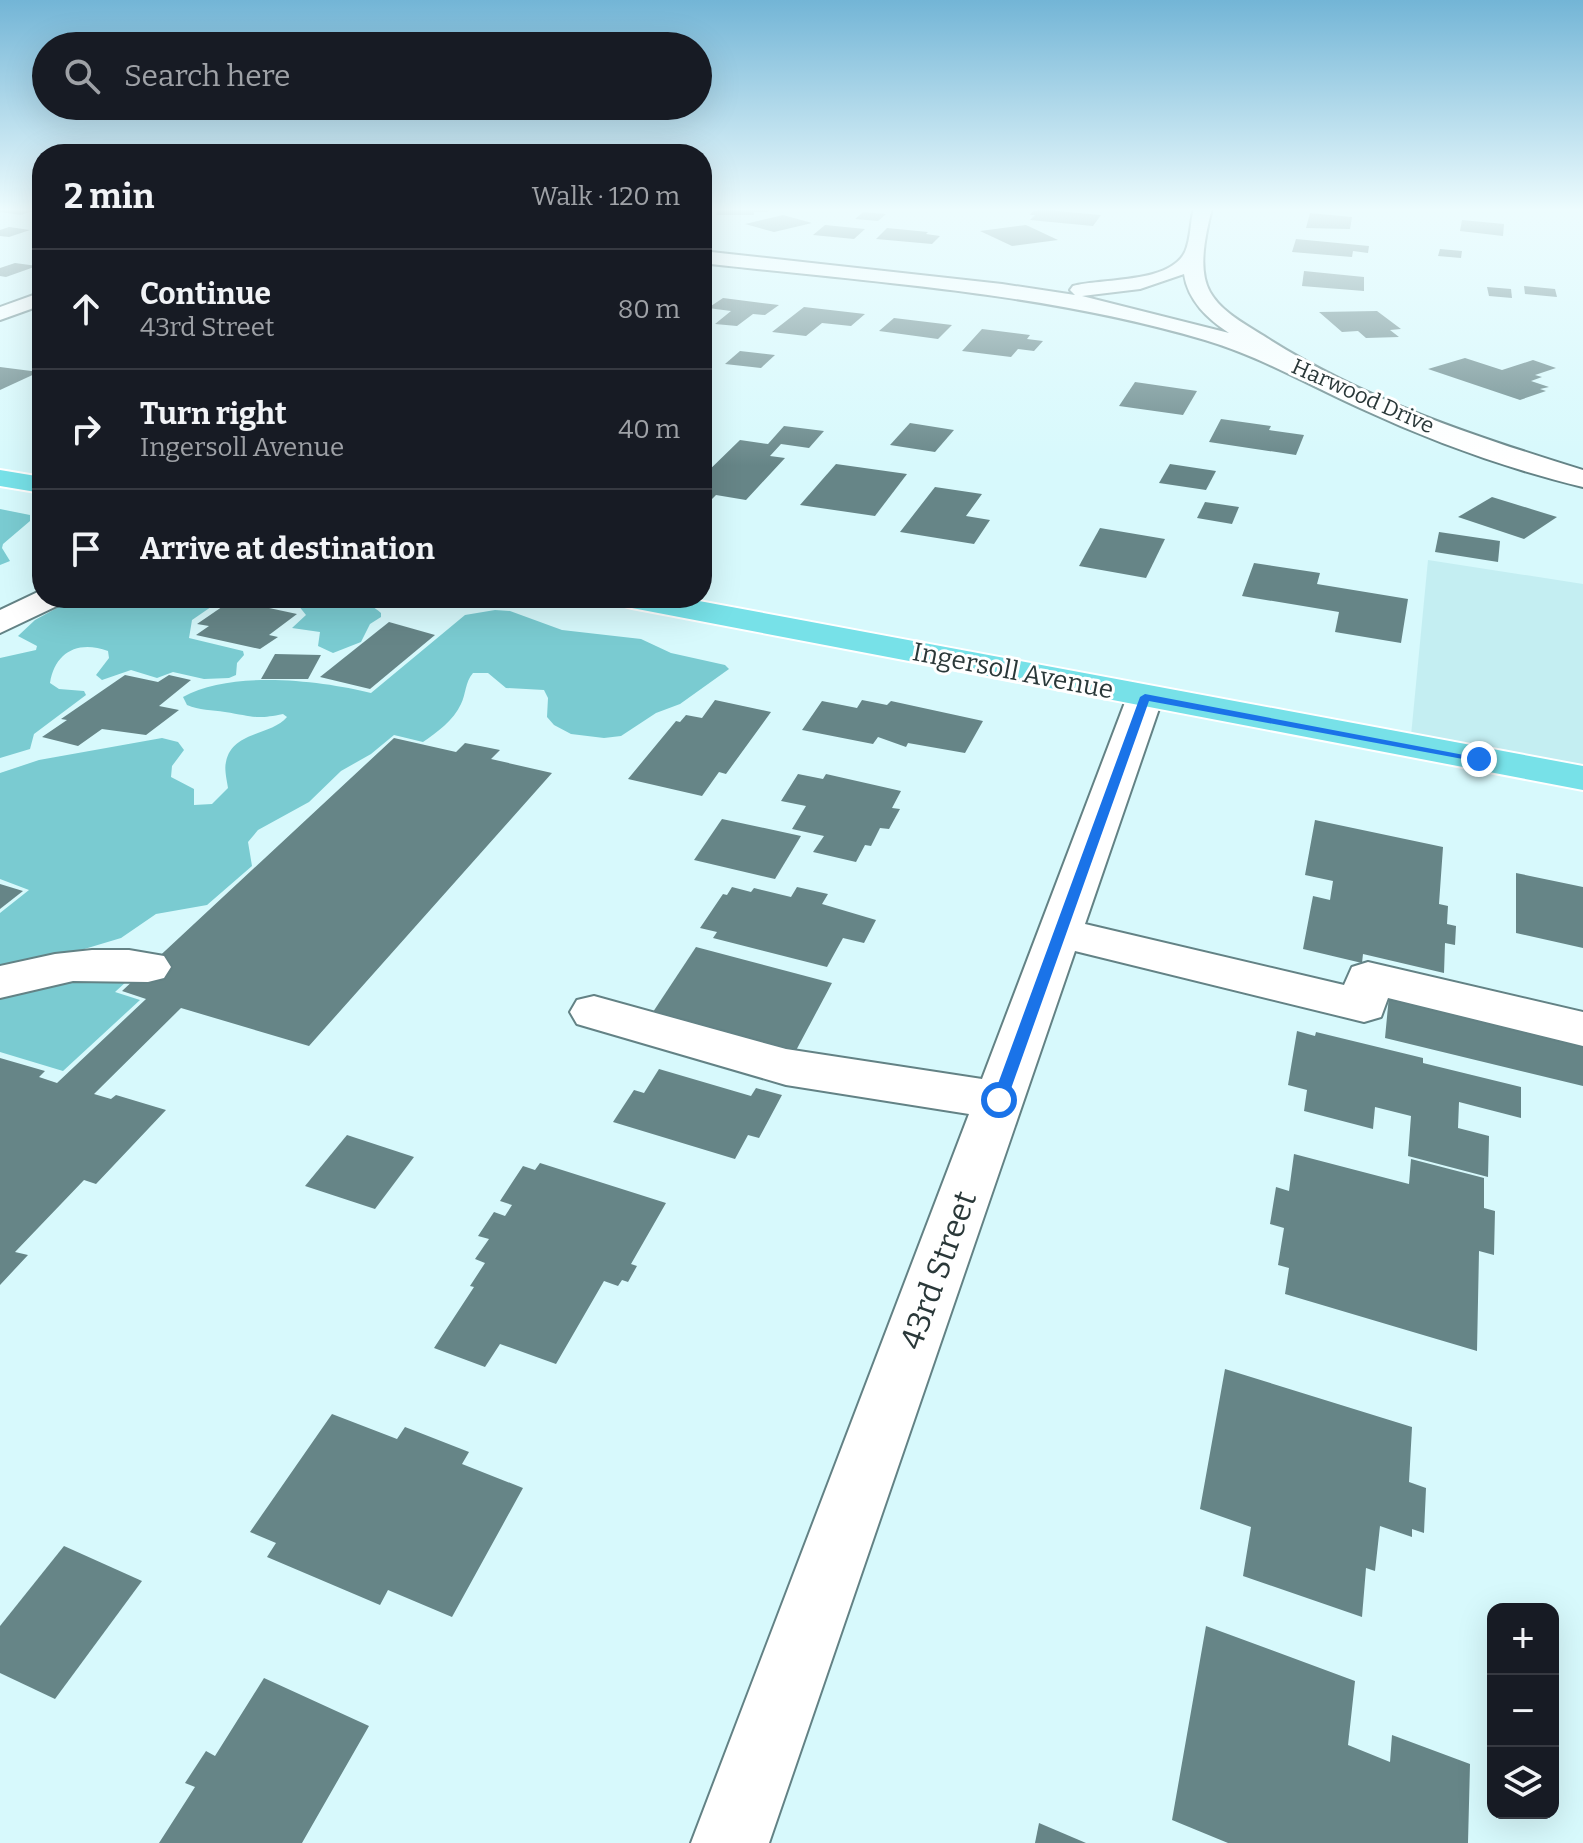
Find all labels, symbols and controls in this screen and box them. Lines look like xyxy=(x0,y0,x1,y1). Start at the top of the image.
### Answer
search box xyxy=(32,32,712,120)
icon: search xyxy=(60,54,104,98)
text: Search here xyxy=(124,58,291,94)
text: 2 min xyxy=(64,176,154,217)
text: Walk · 120 m xyxy=(532,181,680,212)
text: Continue xyxy=(140,276,271,312)
icon: ahead xyxy=(64,287,108,331)
text: 80 m xyxy=(618,294,680,325)
text: 43rd Street xyxy=(140,312,274,343)
street label: Harwood Drive xyxy=(1288,353,1438,439)
text: Turn right xyxy=(140,396,287,432)
icon: right xyxy=(64,407,108,451)
text: 40 m xyxy=(618,414,680,445)
text: Ingersoll Avenue xyxy=(140,432,344,463)
icon: arrive xyxy=(64,527,108,571)
text: Arrive at destination xyxy=(140,531,435,567)
street label: Ingersoll Avenue xyxy=(910,636,1116,706)
route end xyxy=(1461,741,1497,777)
route start xyxy=(981,1082,1017,1118)
street label: 43rd Street xyxy=(892,1185,984,1354)
map controls xyxy=(1487,1603,1559,1819)
button: + xyxy=(1487,1603,1559,1675)
button: − xyxy=(1487,1675,1559,1747)
button: layers xyxy=(1487,1747,1559,1819)

